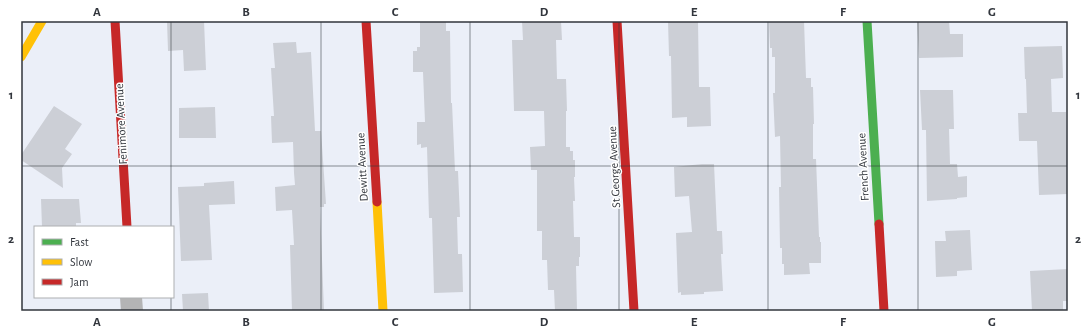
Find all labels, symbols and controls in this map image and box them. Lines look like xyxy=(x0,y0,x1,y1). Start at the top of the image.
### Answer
text: A xyxy=(93,6,101,19)
text: B xyxy=(242,6,250,19)
text: C xyxy=(392,6,399,19)
text: D xyxy=(540,6,549,19)
text: E xyxy=(691,6,698,19)
text: F xyxy=(840,6,847,19)
text: G xyxy=(988,6,996,19)
street label: Fenimore Avenue xyxy=(113,83,129,165)
text: 1 xyxy=(9,89,13,102)
text: 1 xyxy=(1076,89,1080,102)
street label: St George Avenue xyxy=(606,126,622,208)
street label: Dewitt Avenue xyxy=(354,132,370,202)
street label: French Avenue xyxy=(855,133,871,201)
legend xyxy=(34,226,174,298)
text: 2 xyxy=(8,233,14,246)
text: 2 xyxy=(1075,233,1081,246)
text: Fast xyxy=(70,236,89,248)
text: Slow xyxy=(70,256,92,268)
text: Jam xyxy=(70,276,89,288)
text: A xyxy=(93,316,101,329)
text: B xyxy=(242,316,250,329)
text: C xyxy=(392,316,399,329)
text: D xyxy=(540,316,549,329)
text: E xyxy=(691,316,698,329)
text: F xyxy=(840,316,847,329)
text: G xyxy=(988,316,996,329)

